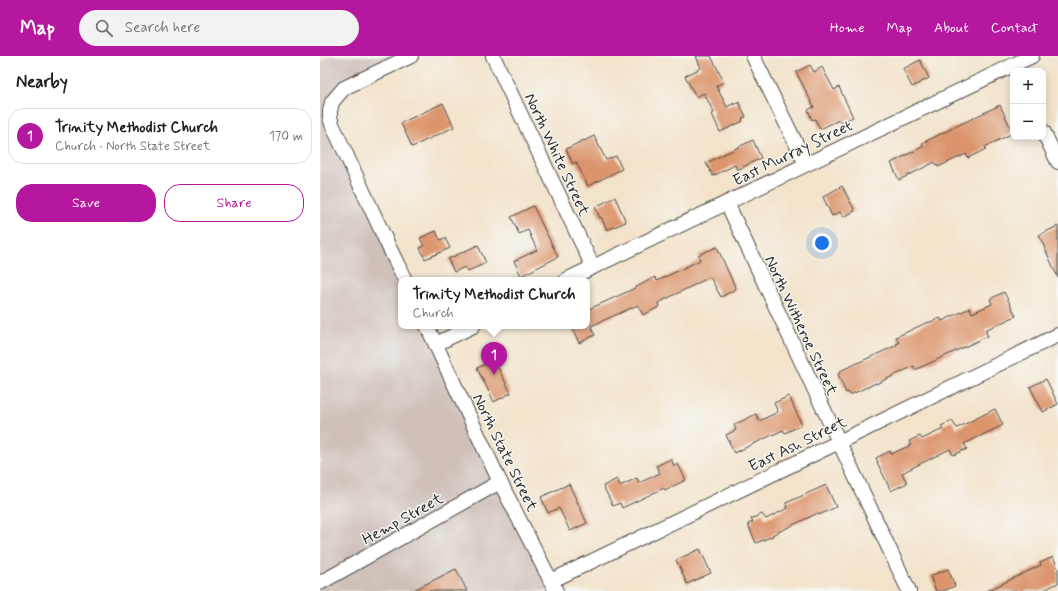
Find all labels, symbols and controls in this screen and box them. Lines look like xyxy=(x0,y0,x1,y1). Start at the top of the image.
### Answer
search box xyxy=(79,10,359,46)
text: Map xyxy=(20,16,55,41)
icon: search xyxy=(93,17,115,39)
text: Search here xyxy=(125,18,200,38)
text: Home xyxy=(830,19,864,37)
text: Map xyxy=(886,19,912,37)
text: About xyxy=(934,19,969,37)
text: Contact xyxy=(991,19,1038,37)
map controls xyxy=(1010,68,1046,140)
button: + xyxy=(1010,68,1046,104)
text: Nearby xyxy=(16,71,68,93)
street label: North White Street xyxy=(519,90,595,220)
button: − xyxy=(1010,104,1046,140)
street label: East Murray Street xyxy=(729,115,856,191)
text: Trinity Methodist Church xyxy=(55,118,218,138)
text: 1 xyxy=(27,128,33,145)
text: 170 m xyxy=(269,128,303,145)
text: Church · North State Street xyxy=(55,138,210,155)
button: Save xyxy=(16,184,156,222)
button: Share xyxy=(164,184,304,222)
your location xyxy=(812,233,832,253)
street label: North Witheroe Street xyxy=(759,252,842,399)
popup xyxy=(398,277,590,329)
text: Trinity Methodist Church xyxy=(413,285,575,305)
text: Church xyxy=(413,305,454,322)
pin: 1 xyxy=(481,342,507,375)
street label: North State Street xyxy=(467,390,543,516)
street label: East Ash Street xyxy=(745,411,851,477)
street label: Hemp Street xyxy=(358,488,448,550)

